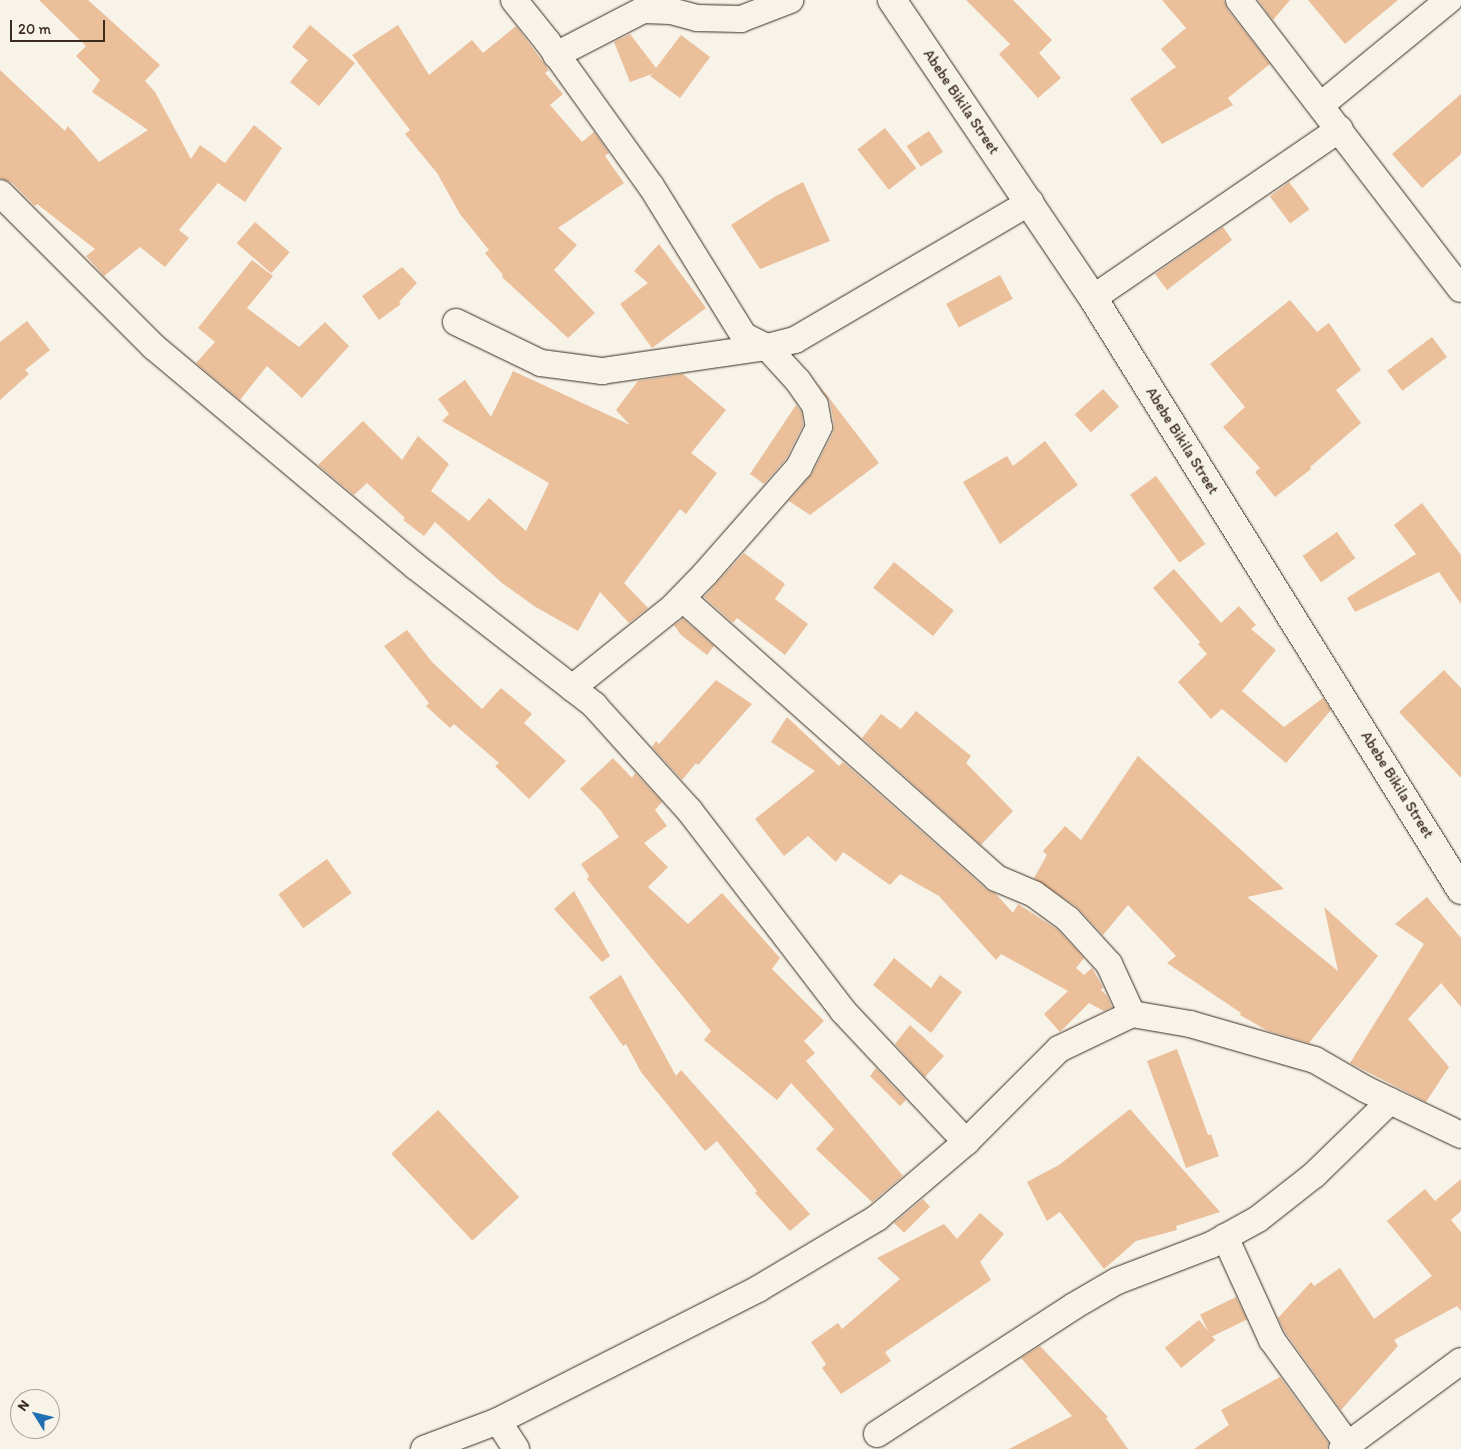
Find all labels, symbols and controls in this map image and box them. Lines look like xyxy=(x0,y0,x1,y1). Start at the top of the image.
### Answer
scale bar xyxy=(12,10,108,42)
text: 20 m xyxy=(18,20,51,38)
street label: Abebe Bikila Street xyxy=(919,46,1003,158)
street label: Abebe Bikila Street xyxy=(1142,384,1222,498)
street label: Abebe Bikila Street xyxy=(1357,728,1437,842)
north arrow xyxy=(10,1389,60,1439)
text: N xyxy=(14,1397,33,1414)

